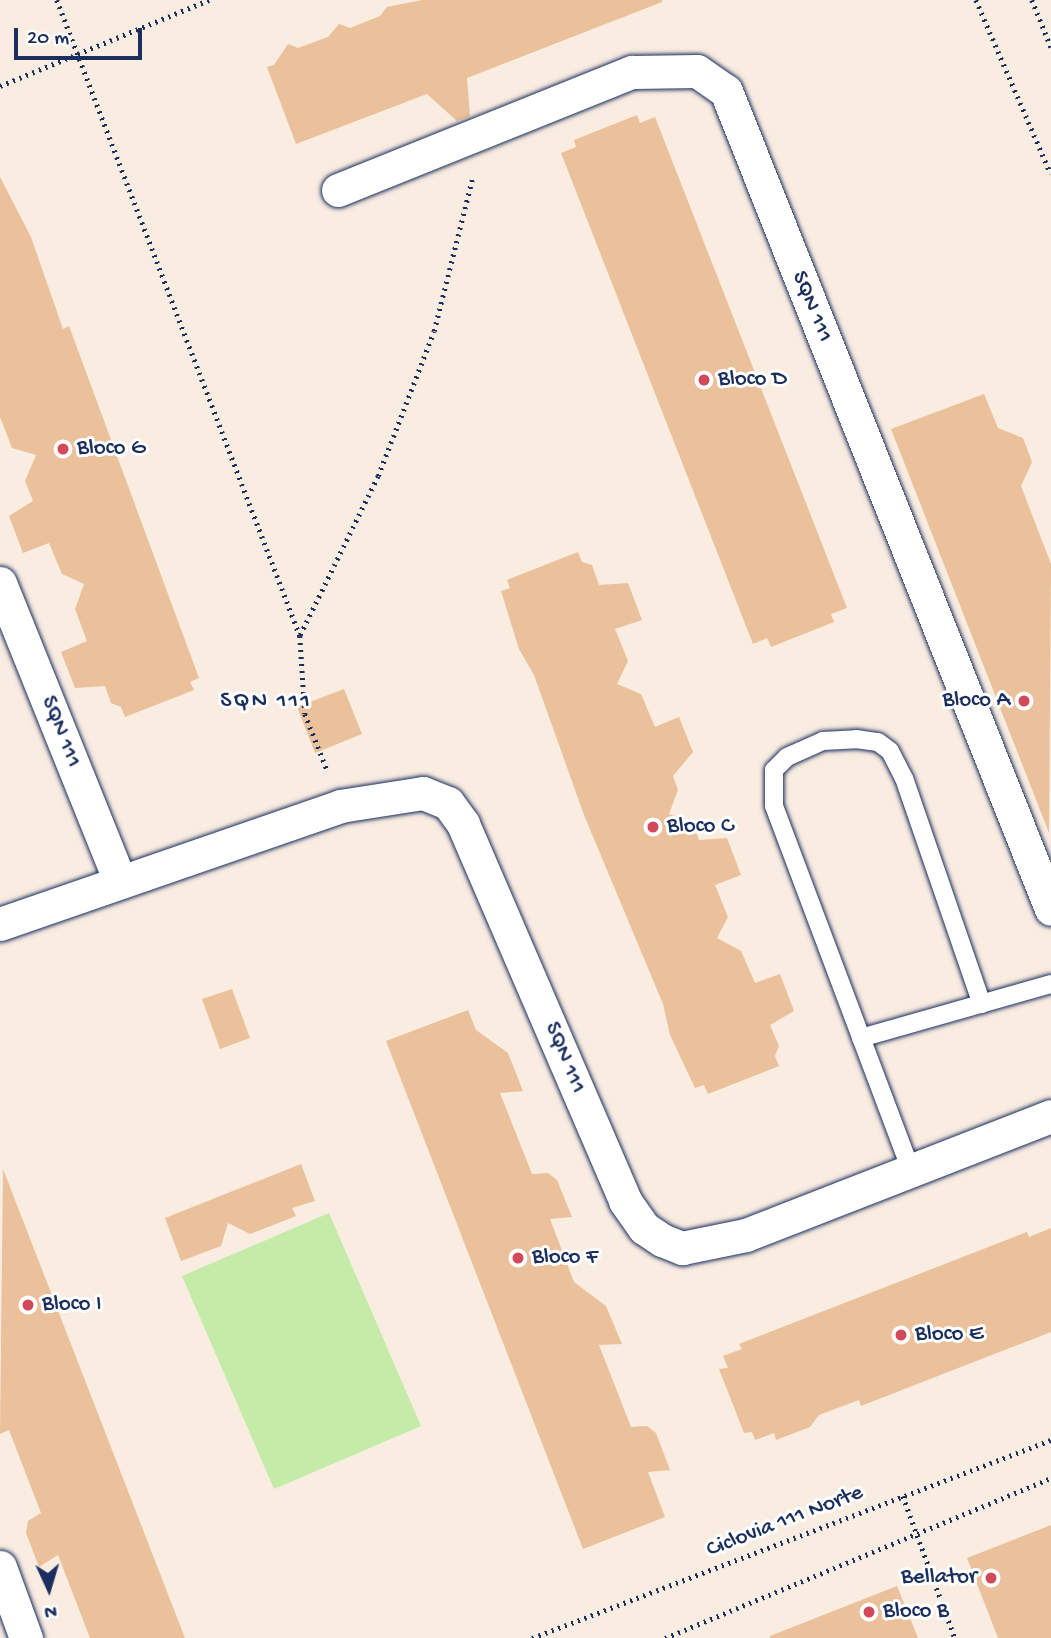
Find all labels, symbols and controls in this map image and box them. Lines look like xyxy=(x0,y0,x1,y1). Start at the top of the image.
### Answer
scale bar xyxy=(18,14,145,58)
text: 20 m xyxy=(27,27,69,52)
street label: SQN 111 xyxy=(784,267,838,347)
place label: Bloco D xyxy=(718,366,787,394)
marker: Bloco D xyxy=(696,372,712,388)
place label: Bloco G xyxy=(77,435,145,463)
marker: Bloco G xyxy=(55,441,71,457)
place label: Bloco A xyxy=(942,687,1010,715)
district label: SQN 111 xyxy=(221,688,311,716)
street label: SQN 111 xyxy=(33,692,87,772)
marker: Bloco A xyxy=(1016,693,1032,709)
place label: Bloco C xyxy=(667,813,733,841)
marker: Bloco C xyxy=(645,819,661,835)
street label: SQN 111 xyxy=(537,1018,591,1098)
place label: Bloco F xyxy=(532,1244,598,1272)
marker: Bloco F xyxy=(510,1250,526,1266)
place label: Bloco I xyxy=(42,1291,101,1319)
marker: Bloco I xyxy=(20,1297,36,1313)
place label: Bloco E xyxy=(915,1321,983,1349)
marker: Bloco E xyxy=(893,1327,909,1343)
street label: Ciclovia 111 Norte xyxy=(703,1480,867,1564)
north arrow xyxy=(14,1554,84,1624)
place label: Bellator xyxy=(901,1564,977,1592)
marker: Bellator xyxy=(983,1570,999,1586)
place label: Bloco B xyxy=(883,1598,949,1626)
text: N xyxy=(44,1599,57,1622)
marker: Bloco B xyxy=(861,1604,877,1620)

